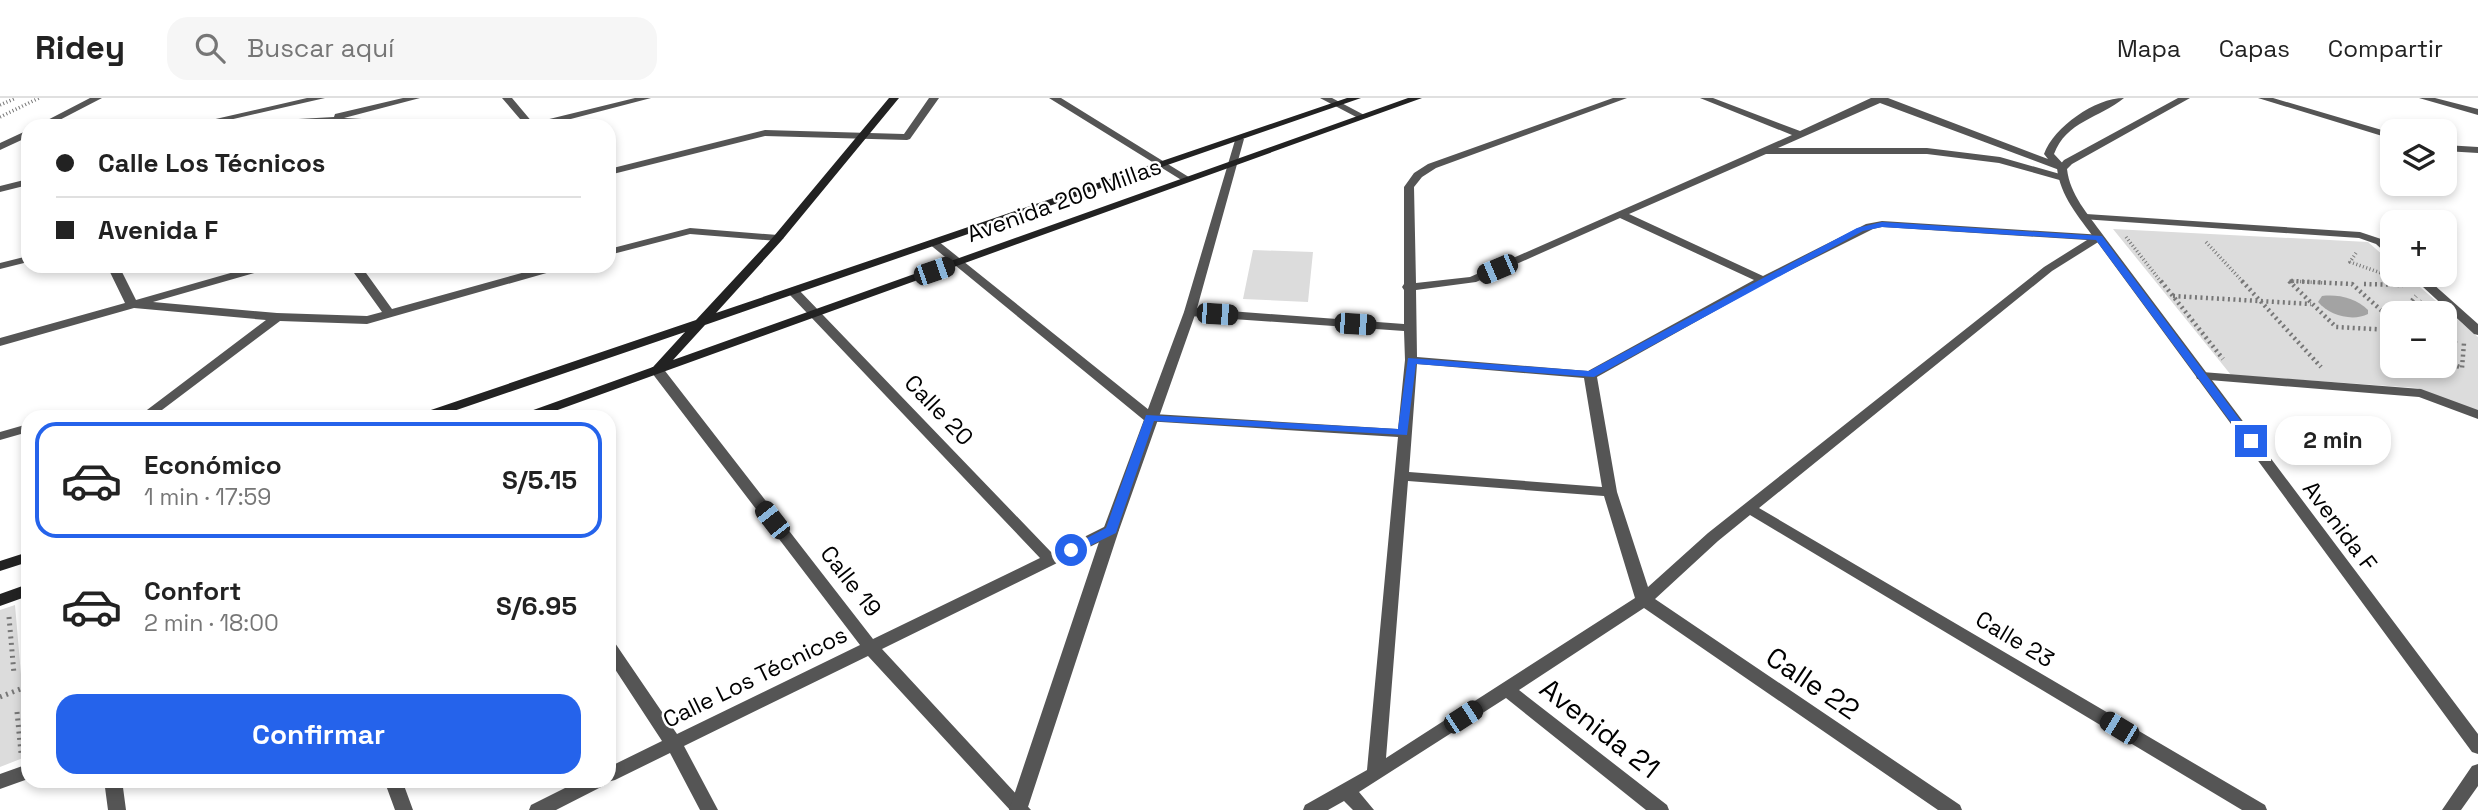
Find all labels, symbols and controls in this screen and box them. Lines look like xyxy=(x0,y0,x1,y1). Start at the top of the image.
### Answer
search box xyxy=(167,17,657,80)
text: Ridey xyxy=(35,27,125,69)
icon: search xyxy=(191,29,229,67)
text: Buscar aquí xyxy=(247,31,394,65)
text: Mapa xyxy=(2117,33,2181,64)
text: Capas xyxy=(2219,33,2290,64)
text: Compartir xyxy=(2328,33,2443,64)
map controls xyxy=(2380,119,2457,378)
button: layers xyxy=(2380,119,2457,196)
text: Calle Los Técnicos xyxy=(98,146,325,180)
street label: Avenida 200 Millas xyxy=(963,151,1165,249)
button: + xyxy=(2380,210,2457,287)
text: Avenida F xyxy=(98,213,218,247)
car xyxy=(1474,251,1521,287)
car xyxy=(911,254,958,288)
button: − xyxy=(2380,301,2457,378)
car xyxy=(1196,302,1239,326)
car xyxy=(1334,312,1377,336)
street label: Calle 20 xyxy=(898,368,980,452)
callout: 2 min xyxy=(2276,416,2391,466)
route end xyxy=(2235,425,2267,457)
text: 2 min xyxy=(2303,425,2363,455)
text: Económico xyxy=(144,448,282,482)
icon: car xyxy=(60,449,123,512)
text: S/5.15 xyxy=(502,463,577,497)
street label: Avenida F xyxy=(2296,475,2384,577)
text: 1 min · 17:59 xyxy=(144,482,271,512)
car xyxy=(751,497,794,543)
route start xyxy=(1055,534,1087,566)
street label: Calle 19 xyxy=(814,539,888,623)
text: Confort xyxy=(144,574,241,608)
icon: car xyxy=(60,575,123,638)
text: S/6.95 xyxy=(496,589,577,623)
street label: Calle 23 xyxy=(1970,604,2060,674)
text: 2 min · 18:00 xyxy=(144,608,279,638)
street label: Calle Los Técnicos xyxy=(658,619,852,735)
street label: Calle 22 xyxy=(1759,639,1867,727)
street label: Avenida 21 xyxy=(1533,670,1667,786)
button: Confirmar xyxy=(56,694,581,774)
car xyxy=(1440,697,1487,737)
car xyxy=(2096,708,2143,748)

